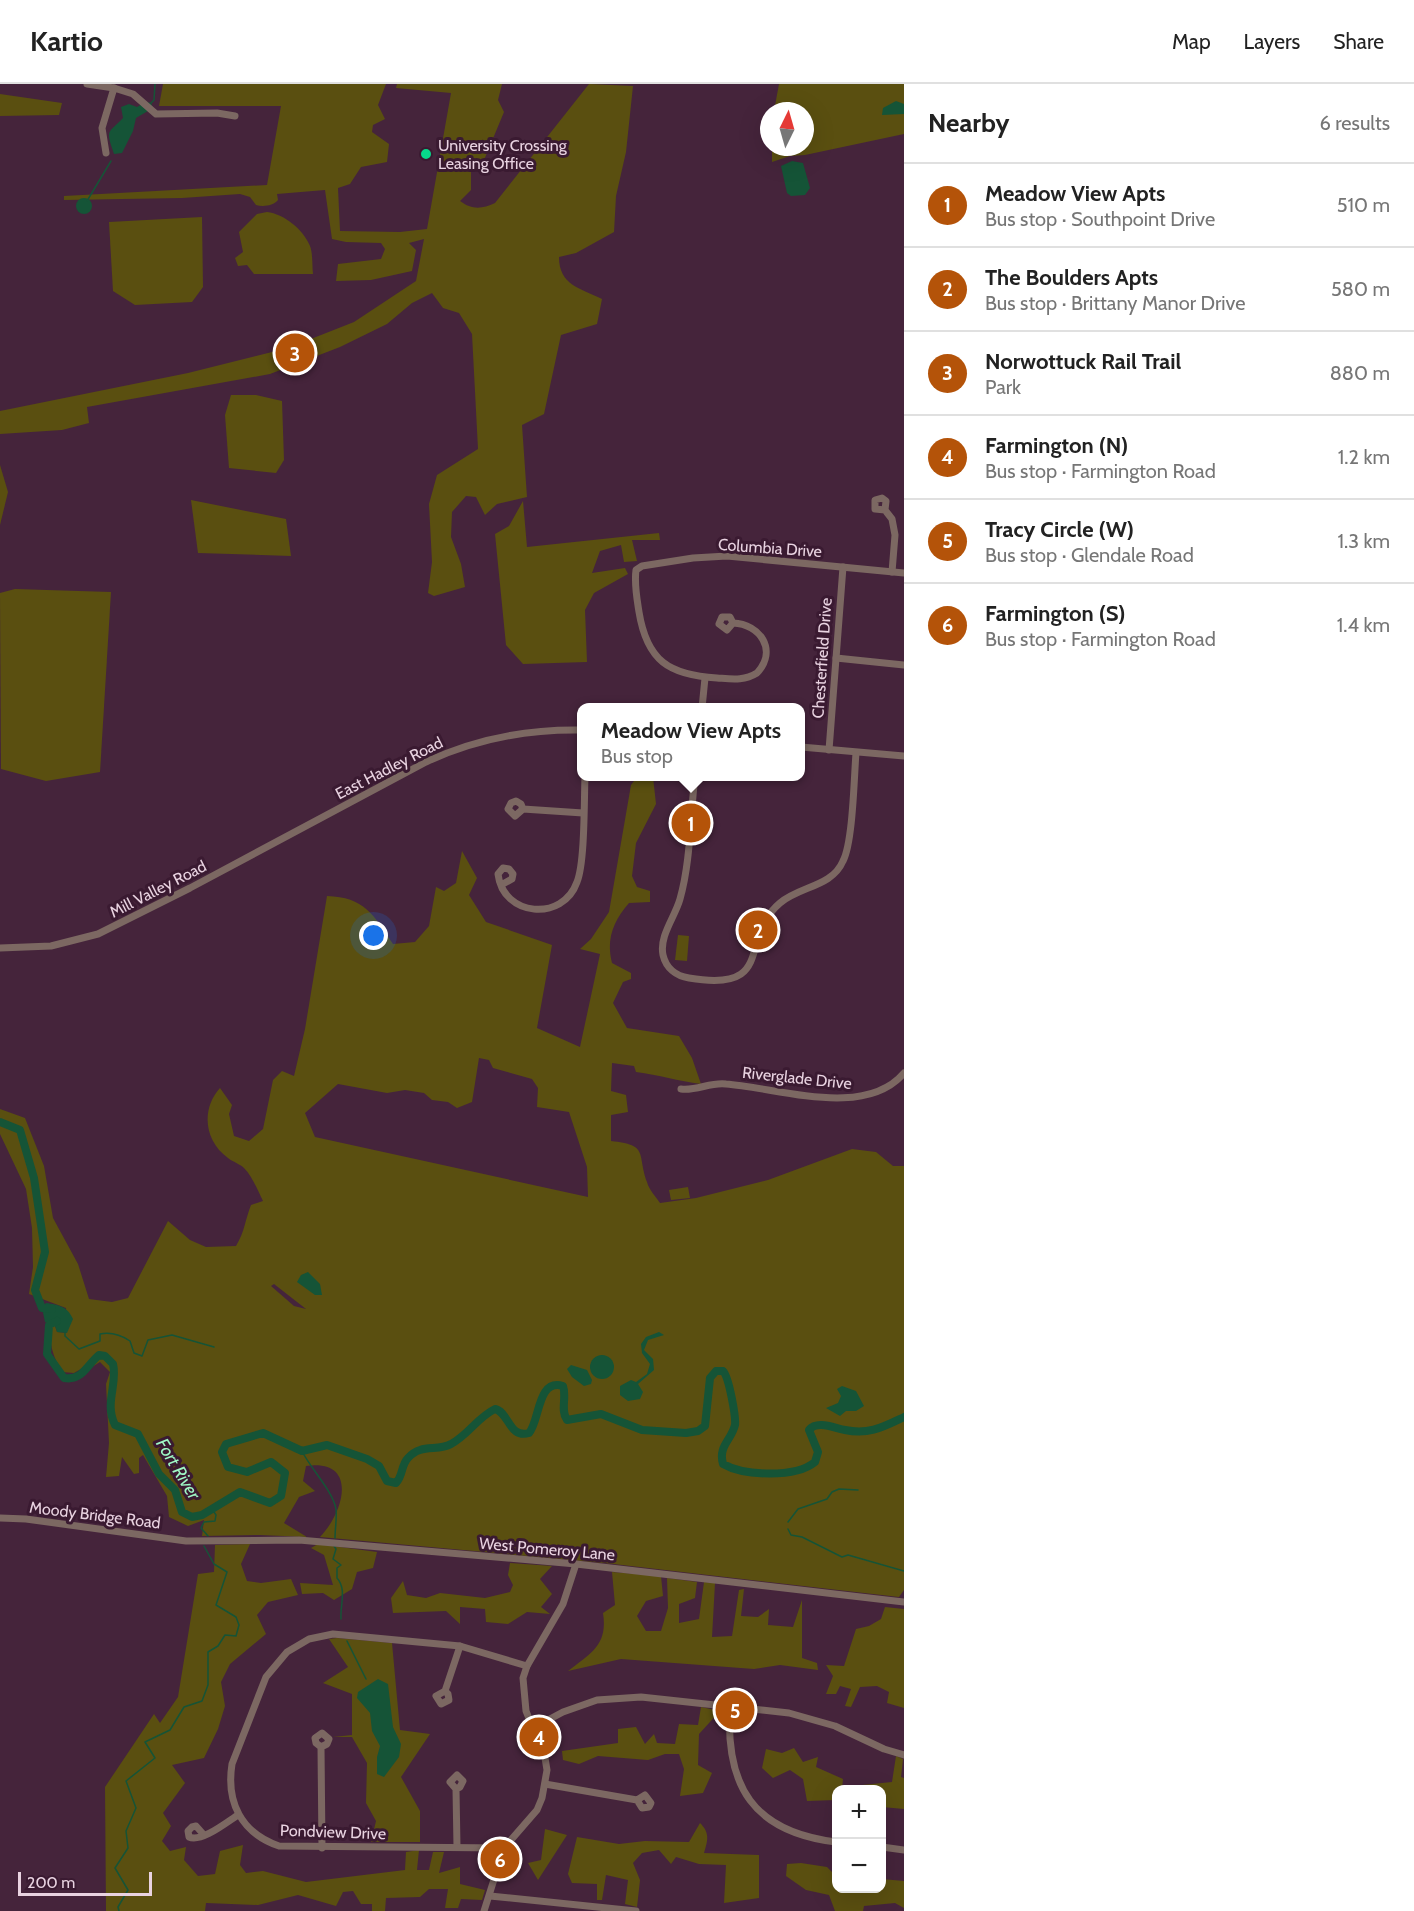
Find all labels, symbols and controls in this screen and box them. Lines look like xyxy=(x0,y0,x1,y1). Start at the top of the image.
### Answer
text: Kartio xyxy=(30,24,103,58)
text: Map xyxy=(1172,29,1211,54)
text: Layers xyxy=(1244,29,1300,54)
text: Share xyxy=(1333,29,1384,54)
north arrow xyxy=(760,102,814,156)
text: Nearby xyxy=(928,107,1009,139)
text: 6 results xyxy=(1319,111,1390,135)
place label: University Crossing Leasing Office xyxy=(438,136,568,173)
marker: University Crossing Leasing Office xyxy=(419,147,433,161)
text: Meadow View Apts xyxy=(985,180,1165,207)
text: 1 xyxy=(944,193,951,217)
text: 510 m xyxy=(1337,193,1390,217)
text: Bus stop · Southpoint Drive xyxy=(985,207,1215,231)
text: The Boulders Apts xyxy=(985,264,1158,291)
text: 2 xyxy=(942,277,953,301)
text: 580 m xyxy=(1331,277,1390,301)
text: Bus stop · Brittany Manor Drive xyxy=(985,291,1245,315)
pin: 3 xyxy=(276,330,314,376)
text: Norwottuck Rail Trail xyxy=(985,348,1181,375)
text: 3 xyxy=(942,361,953,385)
text: 880 m xyxy=(1330,361,1390,385)
text: Park xyxy=(985,375,1021,399)
text: Farmington (N) xyxy=(985,432,1128,459)
text: 4 xyxy=(941,445,954,469)
text: 1.2 km xyxy=(1338,445,1390,469)
text: Bus stop · Farmington Road xyxy=(985,459,1216,483)
text: Tracy Circle (W) xyxy=(985,516,1134,543)
text: 5 xyxy=(942,529,953,553)
text: 1.3 km xyxy=(1338,529,1390,553)
street label: Columbia Drive xyxy=(717,535,823,561)
text: Bus stop · Glendale Road xyxy=(985,543,1194,567)
street label: Chesterfield Drive xyxy=(808,597,836,719)
text: Farmington (S) xyxy=(985,600,1125,627)
text: 6 xyxy=(942,613,953,637)
text: 1.4 km xyxy=(1337,613,1390,637)
text: Bus stop · Farmington Road xyxy=(985,627,1216,651)
popup xyxy=(577,703,805,781)
text: Meadow View Apts xyxy=(601,717,781,744)
street label: East Hadley Road xyxy=(332,733,446,803)
text: Bus stop xyxy=(601,744,673,768)
pin: 1 xyxy=(672,800,710,846)
street label: Mill Valley Road xyxy=(106,856,210,922)
pin: 2 xyxy=(738,908,777,952)
your location xyxy=(359,921,388,950)
street label: Riverglade Drive xyxy=(741,1063,853,1093)
water label: Fort River xyxy=(151,1434,206,1505)
street label: Moody Bridge Road xyxy=(28,1498,162,1532)
street label: West Pomeroy Lane xyxy=(478,1534,616,1564)
pin: 5 xyxy=(716,1688,754,1732)
pin: 4 xyxy=(520,1714,558,1760)
map controls xyxy=(832,1785,886,1893)
button: + xyxy=(832,1785,886,1839)
street label: Pondview Drive xyxy=(280,1821,386,1843)
pin: 6 xyxy=(480,1836,520,1882)
button: − xyxy=(832,1839,886,1893)
scale bar xyxy=(18,1869,152,1896)
text: 200 m xyxy=(27,1873,75,1892)

